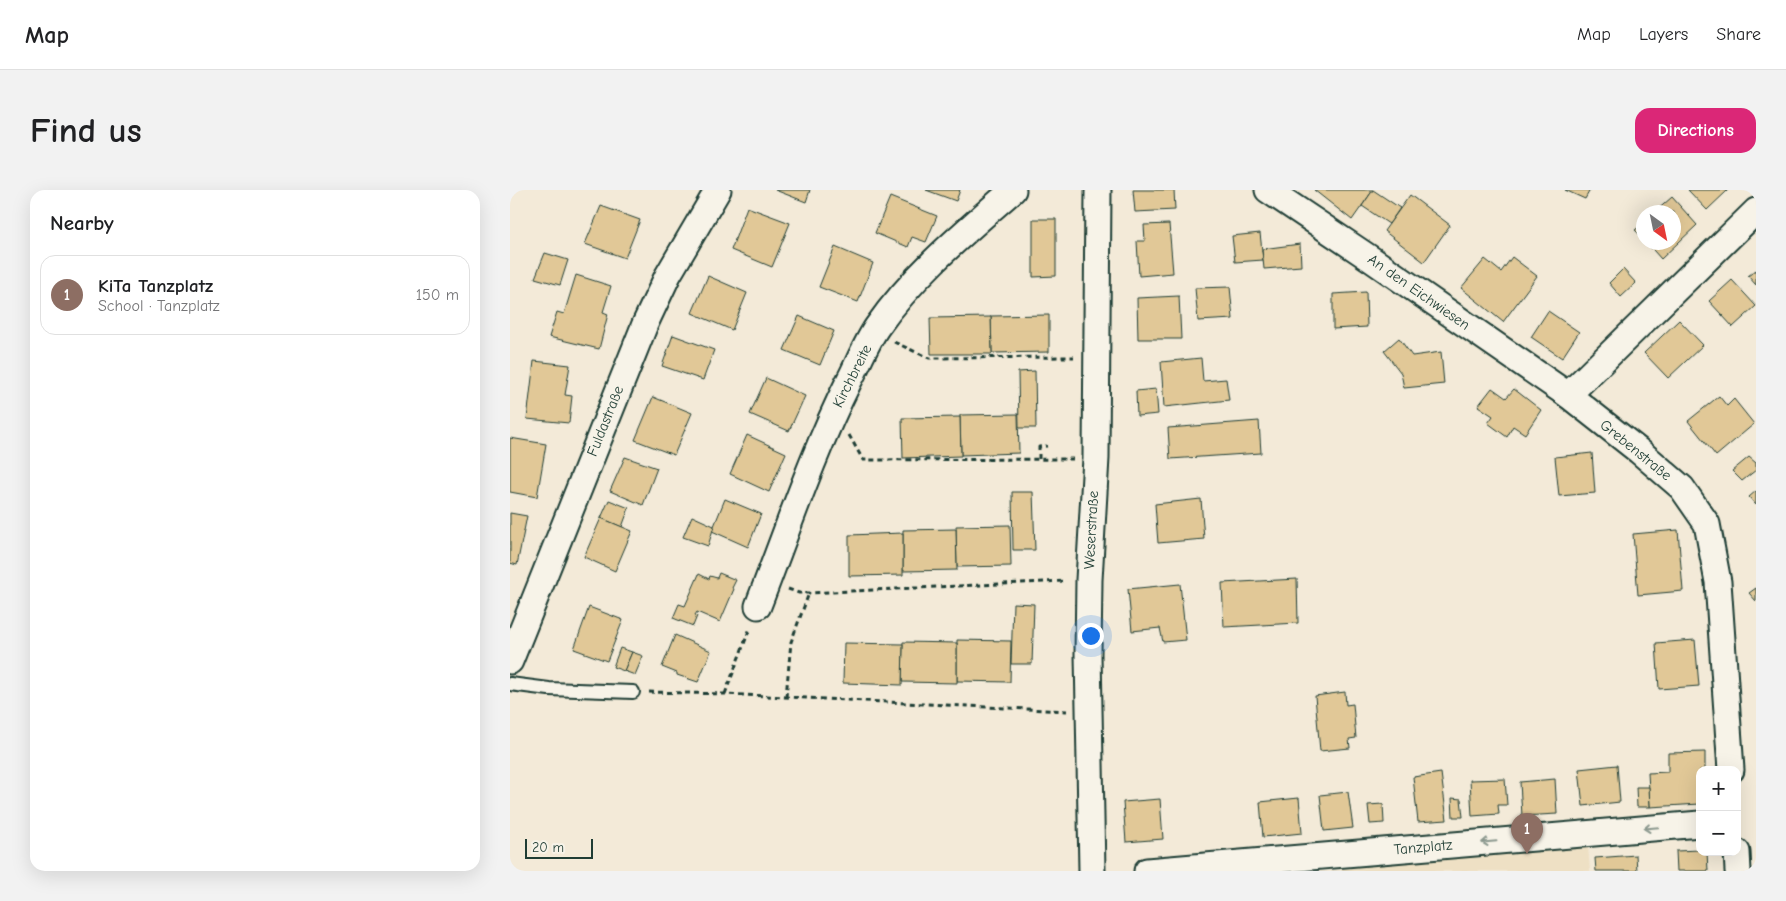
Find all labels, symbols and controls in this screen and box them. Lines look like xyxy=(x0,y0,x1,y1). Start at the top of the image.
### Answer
text: Map xyxy=(25,21,69,49)
text: Map xyxy=(1577,24,1611,45)
text: Layers xyxy=(1639,24,1688,45)
text: Share xyxy=(1716,24,1761,45)
button: Directions xyxy=(1635,108,1756,153)
text: Find us xyxy=(30,110,142,151)
north arrow xyxy=(1636,205,1681,250)
text: Nearby xyxy=(50,211,114,235)
street label: An den Eichwiesen xyxy=(1365,250,1473,334)
text: KiTa Tanzplatz xyxy=(98,275,213,297)
text: 1 xyxy=(64,286,70,304)
text: 150 m xyxy=(416,286,459,304)
text: School · Tanzplatz xyxy=(98,297,220,315)
street label: Kirchbreite xyxy=(828,341,876,411)
street label: Fuldastraße xyxy=(583,383,628,459)
street label: Grebenstraße xyxy=(1596,416,1676,485)
street label: Weserstraße xyxy=(1080,490,1102,570)
your location xyxy=(1078,623,1104,649)
map controls xyxy=(1696,766,1741,856)
button: + xyxy=(1696,766,1741,811)
button: − xyxy=(1696,811,1741,856)
pin: 1 xyxy=(1511,813,1543,854)
one-way arrow xyxy=(1643,824,1659,833)
street label: Tanzplatz xyxy=(1393,835,1454,859)
scale bar xyxy=(525,836,592,859)
one-way arrow xyxy=(1482,837,1498,847)
text: 20 m xyxy=(532,839,564,856)

